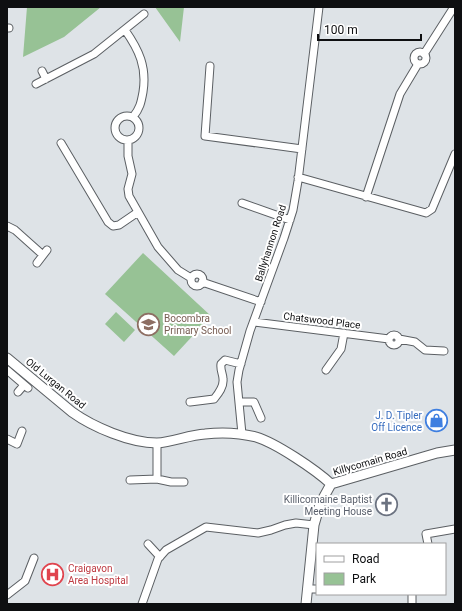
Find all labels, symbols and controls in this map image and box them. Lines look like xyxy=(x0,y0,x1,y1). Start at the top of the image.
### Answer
scale bar xyxy=(318,16,421,42)
text: 100 m xyxy=(324,23,358,37)
street label: Ballyhannon Road xyxy=(253,203,288,283)
street label: Chatswood Place xyxy=(283,310,361,331)
school or university icon: Bocombra Primary School xyxy=(135,311,161,337)
place label: Bocombra Primary School xyxy=(164,313,232,336)
street label: Old Lurgan Road xyxy=(24,356,88,411)
shop icon: J. D. Tipler Off Licence xyxy=(424,408,450,434)
place label: J. D. Tipler Off Licence xyxy=(371,410,423,433)
street label: Killycomain Road xyxy=(332,446,409,477)
church icon: Killicomaine Baptist Meeting House xyxy=(374,492,400,518)
place label: Killicomaine Baptist Meeting House xyxy=(284,494,372,517)
legend xyxy=(316,543,446,595)
text: Road xyxy=(352,552,380,566)
hospital icon: Craigavon Area Hospital xyxy=(40,561,66,587)
place label: Craigavon Area Hospital xyxy=(68,563,128,586)
text: Park xyxy=(352,572,377,586)

